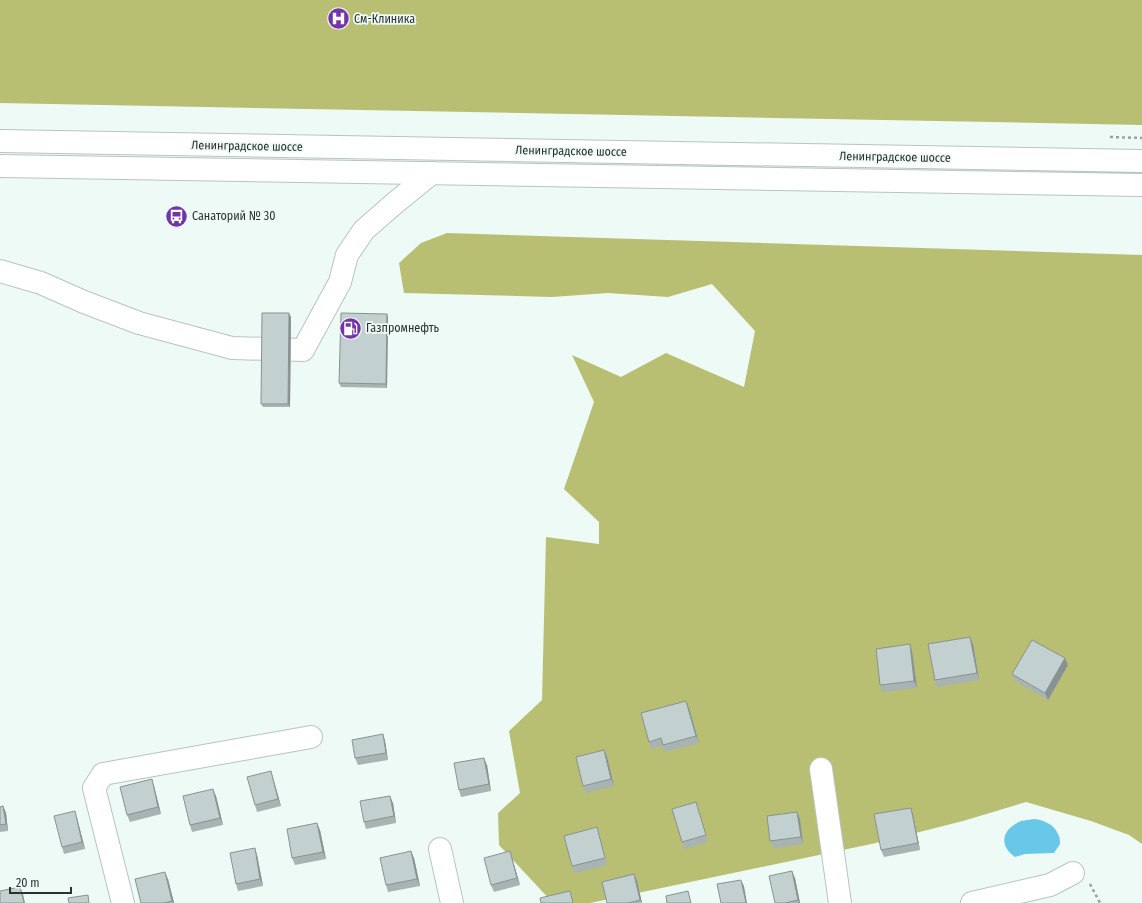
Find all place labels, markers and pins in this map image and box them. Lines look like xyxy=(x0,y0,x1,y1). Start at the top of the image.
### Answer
hospital icon: См-Клиника xyxy=(325,6,351,32)
place label: См-Клиника xyxy=(354,12,415,26)
bus stop icon: Санаторий № 30 xyxy=(163,203,189,229)
place label: Санаторий № 30 xyxy=(192,209,275,223)
fuel station icon: Газпромнефть xyxy=(337,315,363,341)
place label: Газпромнефть xyxy=(366,321,440,335)

